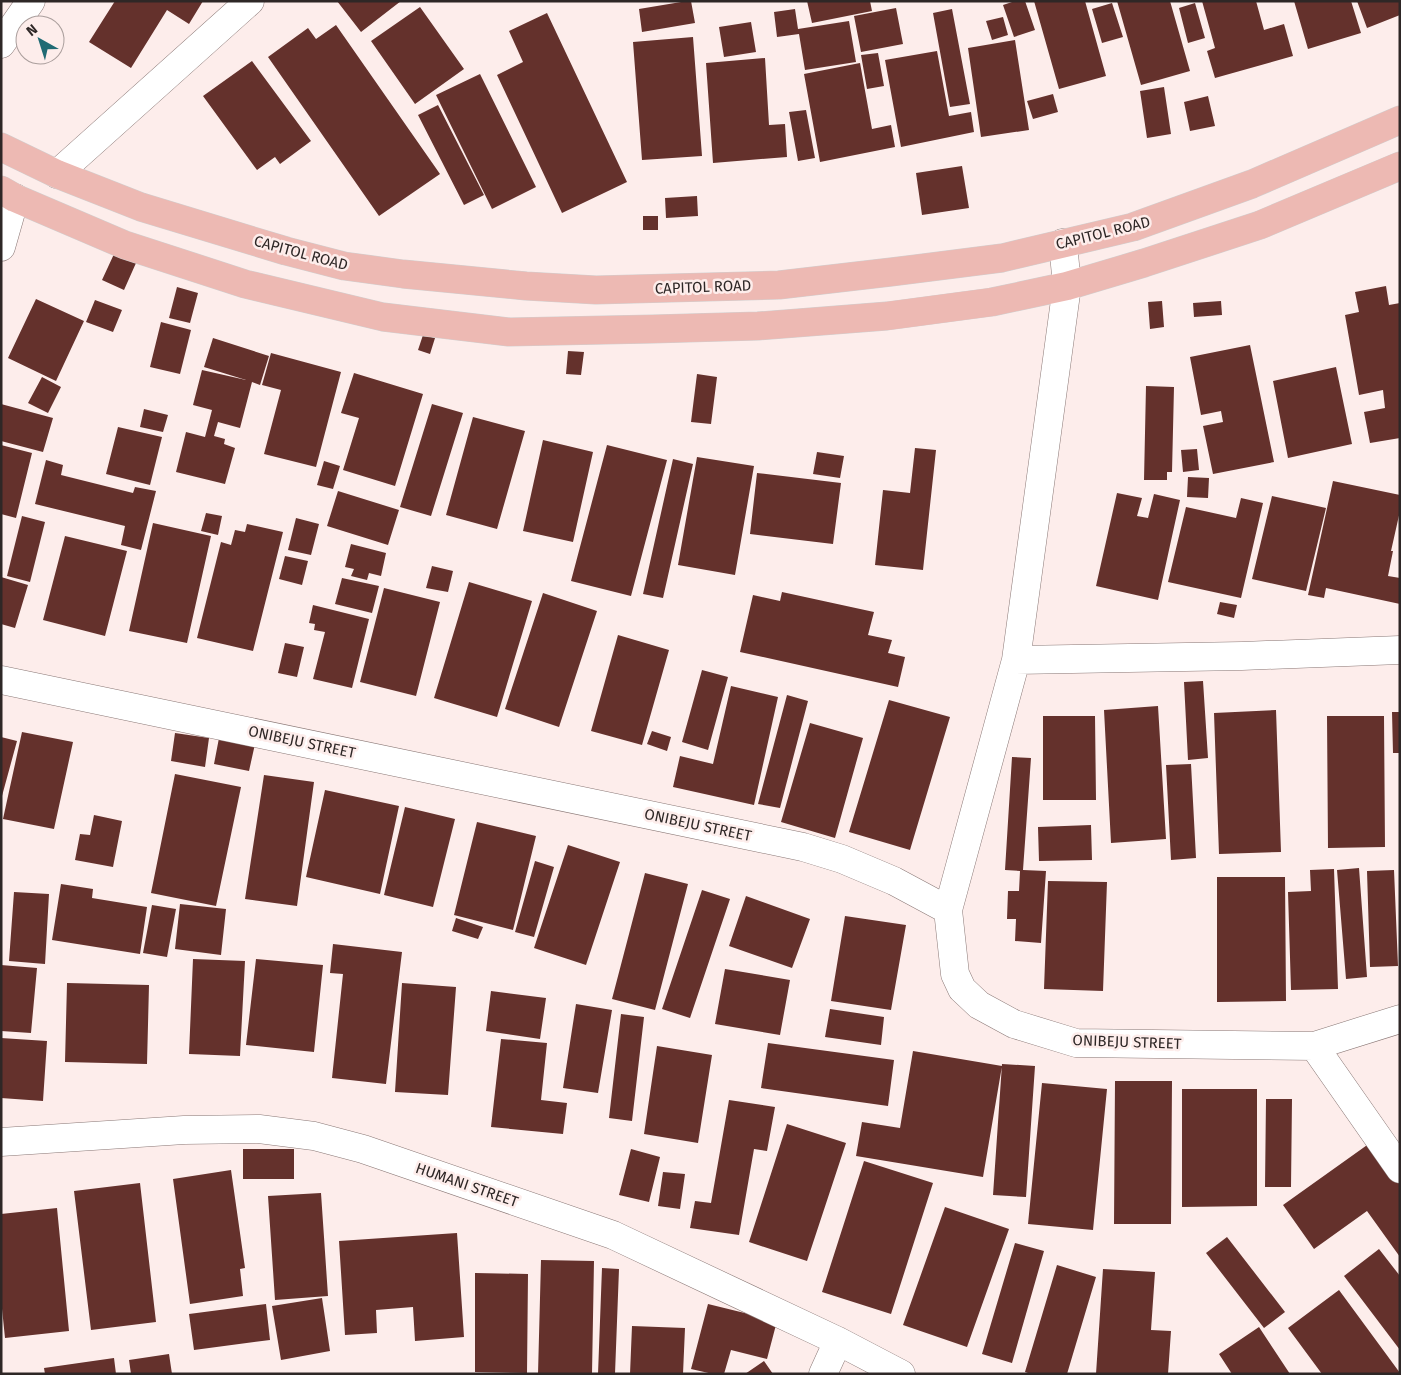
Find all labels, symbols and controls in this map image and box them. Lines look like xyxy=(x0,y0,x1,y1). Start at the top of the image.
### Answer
north arrow xyxy=(15,15,65,65)
text: N xyxy=(23,21,41,40)
street label: CAPITOL ROAD xyxy=(1054,213,1152,253)
street label: CAPITOL ROAD xyxy=(252,232,350,274)
street label: CAPITOL ROAD xyxy=(654,276,752,298)
street label: ONIBEJU STREET xyxy=(247,722,357,762)
street label: ONIBEJU STREET xyxy=(643,805,753,845)
street label: ONIBEJU STREET xyxy=(1072,1031,1182,1053)
street label: HUMANI STREET xyxy=(413,1159,521,1211)

